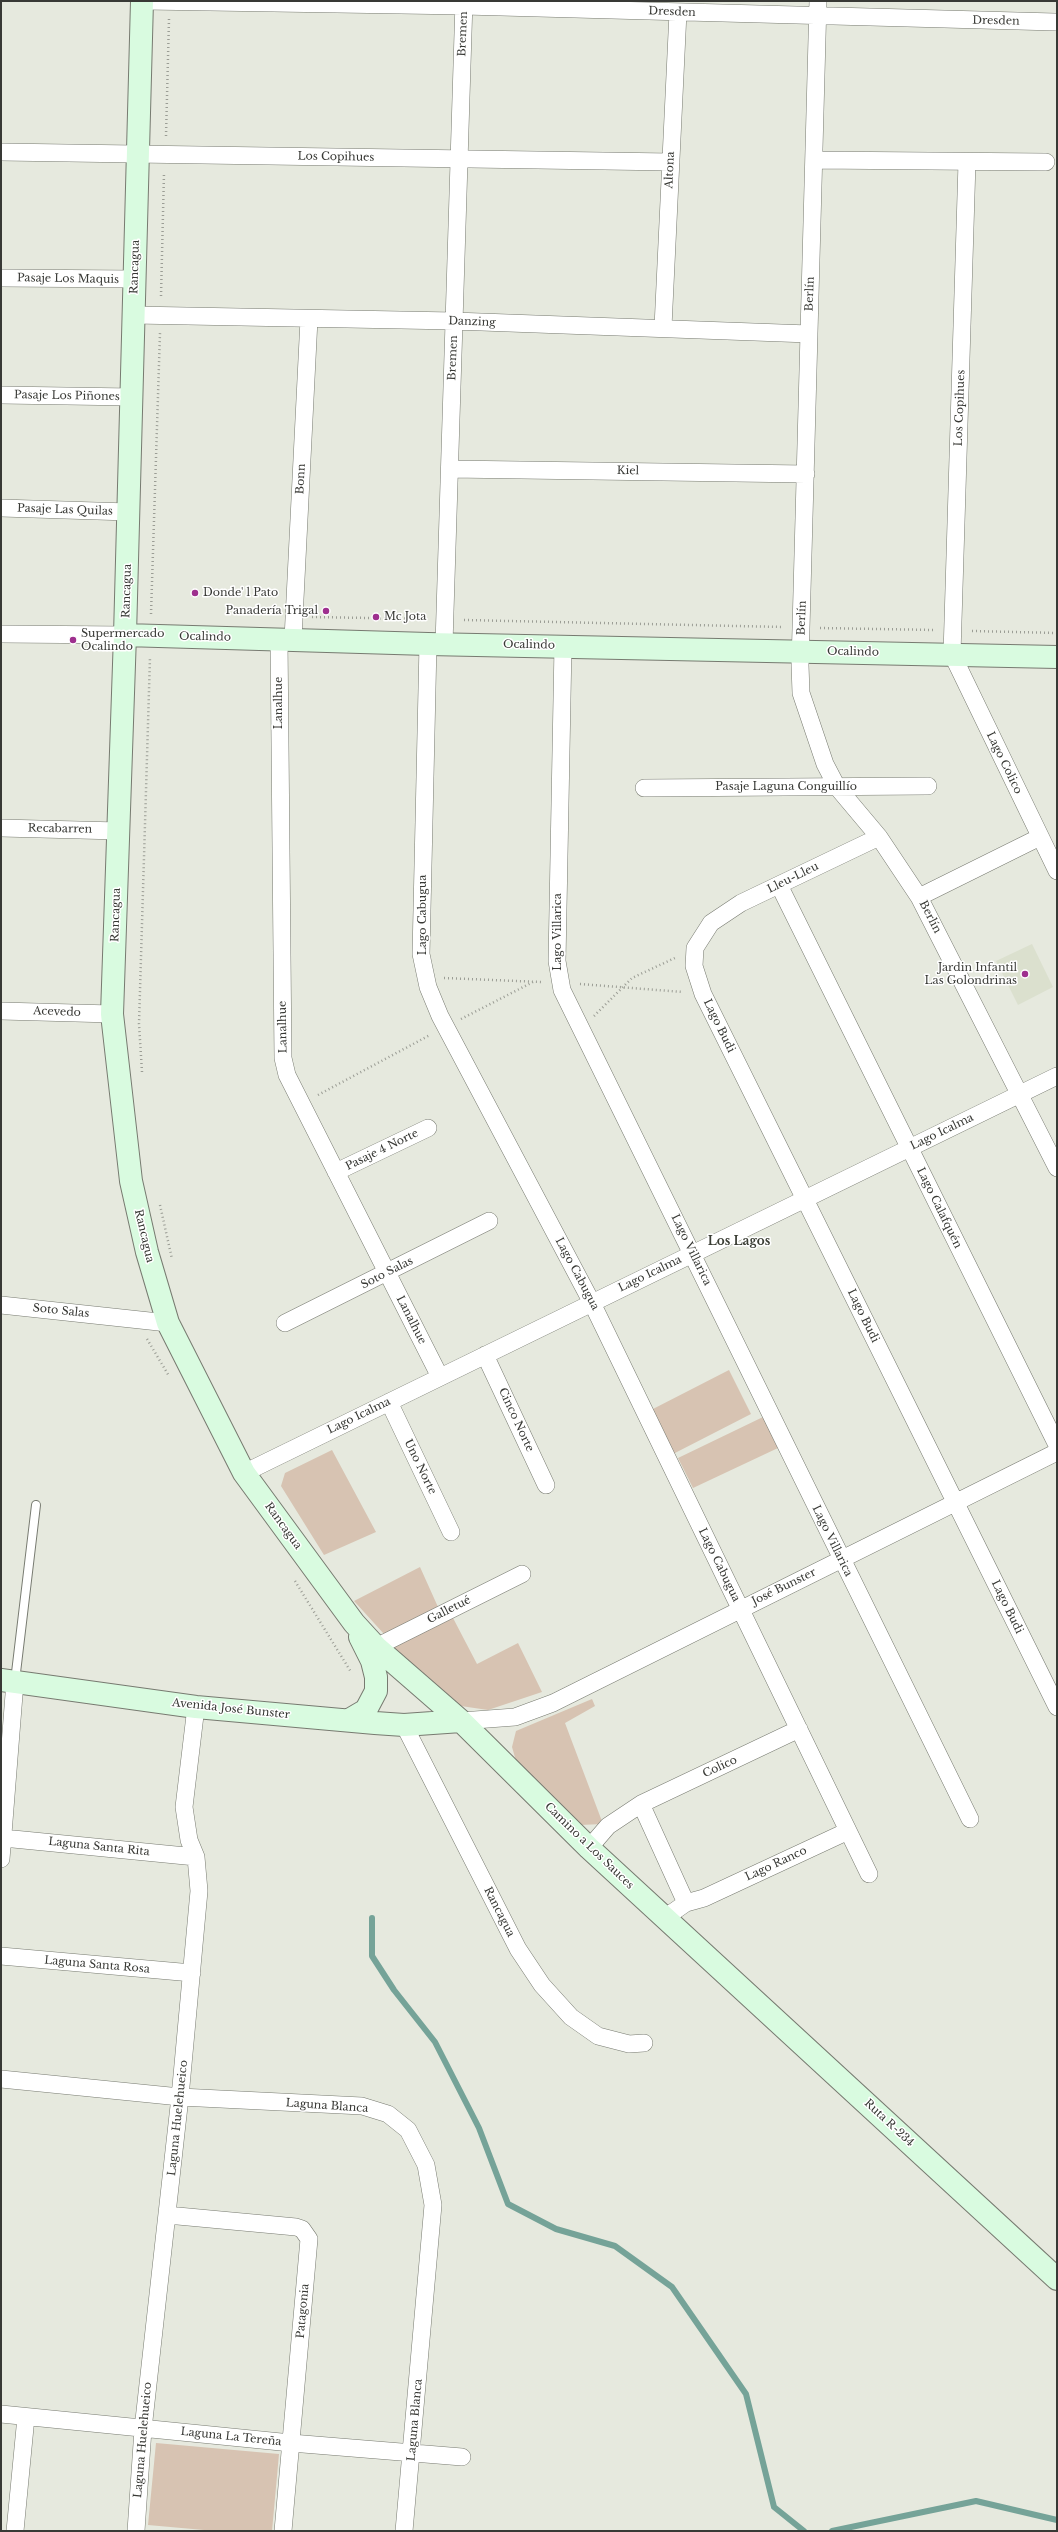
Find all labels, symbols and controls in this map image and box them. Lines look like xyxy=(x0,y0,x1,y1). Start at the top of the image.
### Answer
street label: Dresden xyxy=(648,5,696,19)
street label: Bremen xyxy=(456,11,470,57)
street label: Dresden xyxy=(972,14,1020,28)
street label: Los Copihues xyxy=(297,150,375,164)
street label: Altona xyxy=(662,151,678,189)
street label: Rancagua xyxy=(127,240,143,294)
street label: Pasaje Los Maquis xyxy=(17,272,119,286)
street label: Berlín xyxy=(803,276,817,312)
street label: Danzing xyxy=(448,315,496,329)
street label: Bremen xyxy=(446,335,460,381)
street label: Los Copihues xyxy=(952,369,968,447)
street label: Pasaje Los Piñones xyxy=(14,388,120,404)
street label: Bonn xyxy=(294,463,308,495)
street label: Kiel xyxy=(617,464,639,478)
street label: Pasaje Las Quilas xyxy=(17,502,113,518)
street label: Rancagua xyxy=(119,564,135,618)
place label: Donde' l Pato xyxy=(203,586,278,600)
marker: Donde' l Pato xyxy=(190,588,200,598)
street label: Berlín xyxy=(795,600,809,636)
place label: Panadería Trigal xyxy=(226,604,318,618)
marker: Panadería Trigal xyxy=(321,606,331,616)
place label: Mc Jota xyxy=(384,610,426,624)
marker: Mc Jota xyxy=(371,612,381,622)
place label: Supermercado Ocalindo xyxy=(81,627,164,653)
street label: Ocalindo xyxy=(179,630,231,644)
marker: Supermercado Ocalindo xyxy=(68,635,78,645)
street label: Ocalindo xyxy=(503,638,555,652)
street label: Ocalindo xyxy=(827,645,879,659)
street label: Lanalhue xyxy=(272,677,286,729)
street label: Lago Colico xyxy=(983,730,1025,796)
street label: Pasaje Laguna Conguillío xyxy=(715,780,857,794)
street label: Recabarren xyxy=(28,822,92,836)
street label: Lleu-Lleu xyxy=(765,860,821,896)
street label: Lago Cabugua xyxy=(416,875,430,955)
street label: Rancagua xyxy=(108,888,124,942)
street label: Lago Villarica xyxy=(551,893,565,971)
street label: Berlín xyxy=(916,898,944,936)
place label: Jardin Infantil Las Golondrinas xyxy=(925,961,1017,987)
marker: Jardin Infantil Las Golondrinas xyxy=(1020,969,1030,979)
street label: Lago Budi xyxy=(700,997,738,1055)
street label: Lanalhue xyxy=(276,1001,290,1053)
street label: Acevedo xyxy=(33,1005,81,1019)
street label: Lago Icalma xyxy=(908,1111,976,1153)
street label: Pasaje 4 Norte xyxy=(343,1127,421,1173)
street label: Lago Calafquén xyxy=(914,1165,964,1251)
street label: Rancagua xyxy=(131,1208,157,1264)
street label: Lago Villarica xyxy=(668,1212,714,1288)
street label: Lago Cabugua xyxy=(552,1235,602,1313)
district label: Los Lagos xyxy=(708,1235,770,1249)
street label: Lago Icalma xyxy=(616,1253,684,1295)
street label: Soto Salas xyxy=(359,1254,415,1292)
street label: Lago Budi xyxy=(844,1287,882,1345)
street label: Lanalhue xyxy=(393,1294,429,1346)
street label: Soto Salas xyxy=(32,1301,90,1321)
street label: Cinco Norte xyxy=(495,1386,537,1454)
street label: Lago Icalma xyxy=(325,1395,393,1437)
street label: Uno Norte xyxy=(401,1437,439,1497)
street label: Rancagua xyxy=(262,1500,304,1552)
street label: Lago Villarica xyxy=(809,1503,855,1579)
street label: Lago Cabugua xyxy=(695,1526,743,1604)
street label: José Bunster xyxy=(750,1566,818,1608)
street label: Lago Budi xyxy=(988,1578,1026,1636)
street label: Galletué xyxy=(425,1593,473,1627)
street label: Avenida José Bunster xyxy=(171,1696,291,1722)
street label: Colico xyxy=(701,1753,739,1781)
street label: Camino a Los Sauces xyxy=(542,1800,636,1892)
street label: Laguna Santa Rita xyxy=(48,1835,150,1859)
street label: Lago Ranco xyxy=(743,1844,809,1884)
street label: Rancagua xyxy=(481,1885,517,1939)
street label: Laguna Santa Rosa xyxy=(44,1954,150,1976)
street label: Laguna Huelehueico xyxy=(165,2059,191,2177)
street label: Laguna Blanca xyxy=(285,2097,369,2115)
street label: Ruta R-234 xyxy=(861,2097,917,2149)
street label: Patagonia xyxy=(294,2283,312,2339)
street label: Laguna Blanca xyxy=(405,2378,425,2462)
street label: Laguna Huelehueico xyxy=(131,2381,155,2499)
street label: Laguna La Tereña xyxy=(180,2425,282,2449)

